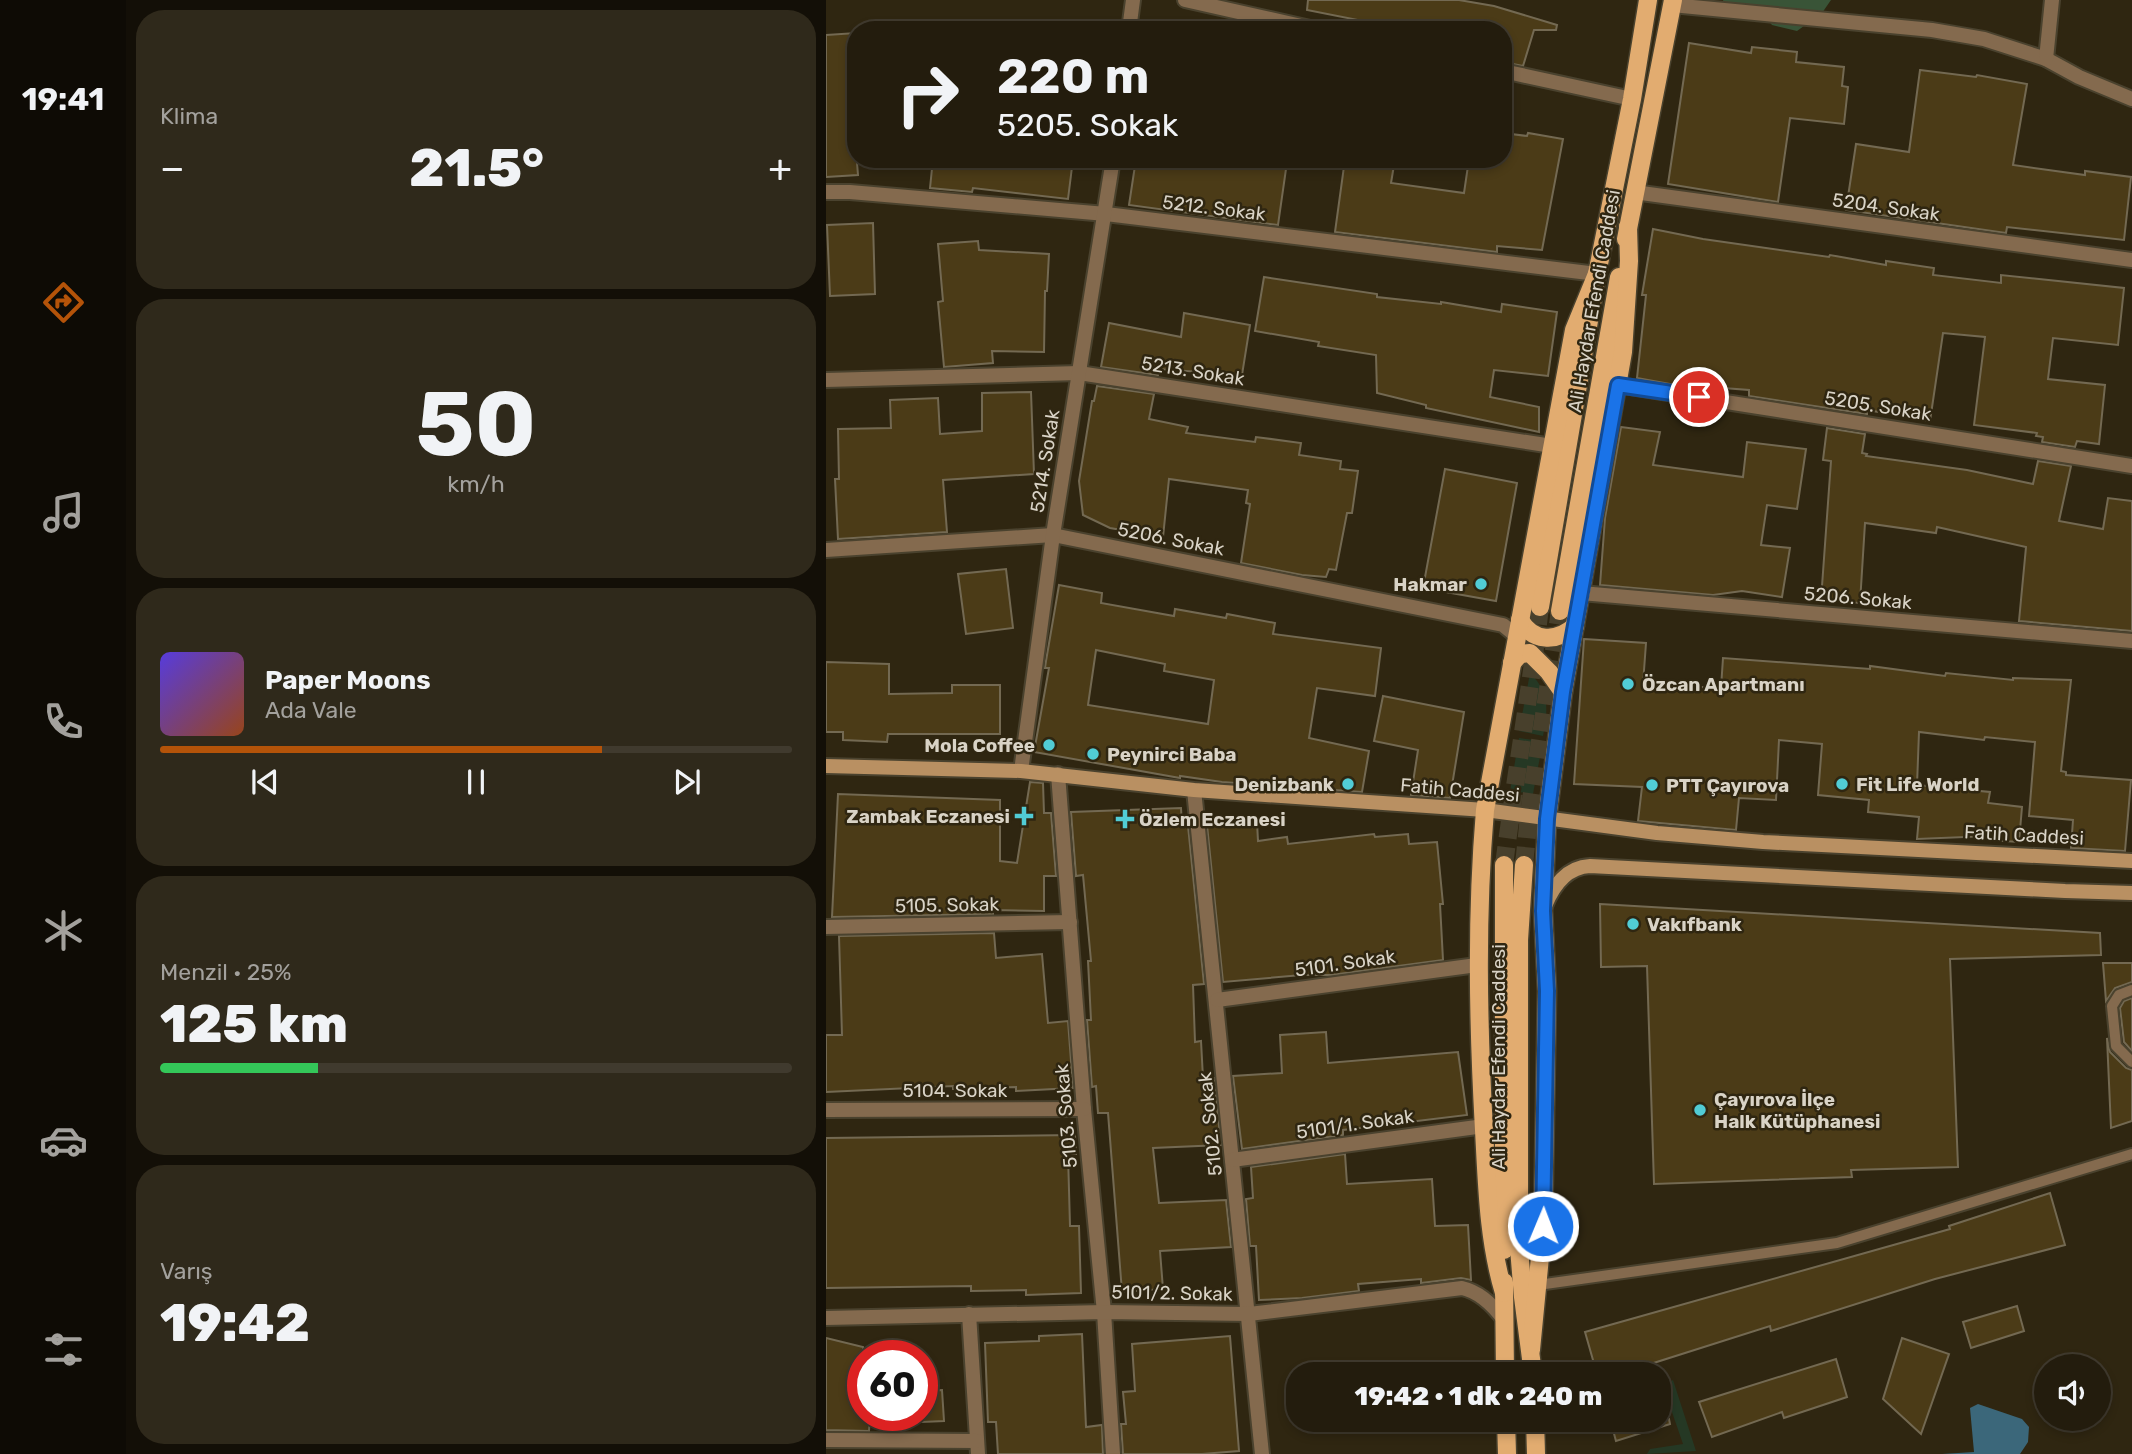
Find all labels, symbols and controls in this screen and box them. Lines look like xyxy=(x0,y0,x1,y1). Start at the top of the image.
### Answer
text: 220 m xyxy=(997,47,1149,105)
icon: right xyxy=(882,49,973,140)
text: 19:41 xyxy=(22,80,104,118)
text: Klima xyxy=(160,102,218,130)
text: 5205. Sokak xyxy=(997,106,1178,144)
text: 21.5° xyxy=(409,137,544,199)
text: − xyxy=(160,145,185,191)
text: + xyxy=(768,145,792,191)
street label: Ali Haydar Efendi Caddesi xyxy=(1563,188,1625,414)
street label: 5204. Sokak xyxy=(1831,188,1941,226)
street label: 5212. Sokak xyxy=(1161,190,1267,226)
icon: directions xyxy=(39,278,88,327)
street label: 5213. Sokak xyxy=(1140,352,1246,391)
pin xyxy=(1669,367,1729,427)
text: 50 xyxy=(416,370,536,478)
icon: arrive xyxy=(1680,378,1718,416)
street label: 5205. Sokak xyxy=(1823,386,1933,426)
street label: 5214. Sokak xyxy=(1025,408,1065,514)
text: km/h xyxy=(447,470,505,498)
icon: music xyxy=(39,488,88,537)
street label: 5206. Sokak xyxy=(1116,517,1226,561)
place label: Hakmar xyxy=(1393,573,1467,596)
marker: Hakmar xyxy=(1473,576,1489,592)
street label: 5206. Sokak xyxy=(1803,582,1913,614)
text: Paper Moons xyxy=(265,665,431,696)
place label: Özcan Apartmanı xyxy=(1642,673,1805,696)
marker: Özcan Apartmanı xyxy=(1620,676,1636,692)
text: Ada Vale xyxy=(265,696,357,724)
icon: phone xyxy=(39,697,88,746)
place label: Mola Coffee xyxy=(924,734,1035,757)
marker: Mola Coffee xyxy=(1041,737,1057,753)
place label: Peynirci Baba xyxy=(1107,743,1237,766)
marker: Peynirci Baba xyxy=(1085,746,1101,762)
icon: previous xyxy=(246,763,284,801)
icon: pause xyxy=(457,763,495,801)
icon: next xyxy=(668,763,706,801)
place label: Denizbank xyxy=(1234,773,1334,796)
street label: Fatih Caddesi xyxy=(1399,773,1521,807)
place label: Fit Life World xyxy=(1856,773,1979,796)
place label: PTT Çayırova xyxy=(1666,774,1789,797)
marker: Denizbank xyxy=(1340,776,1356,792)
marker: Fit Life World xyxy=(1834,776,1850,792)
marker: PTT Çayırova xyxy=(1644,777,1660,793)
place label: Zambak Eczanesi xyxy=(846,805,1010,828)
marker: Zambak Eczanesi xyxy=(1016,808,1032,824)
place label: Özlem Eczanesi xyxy=(1139,808,1286,831)
marker: Özlem Eczanesi xyxy=(1117,811,1133,827)
street label: Fatih Caddesi xyxy=(1964,820,2084,850)
street label: 5105. Sokak xyxy=(895,893,1000,917)
icon: climate xyxy=(39,906,88,955)
place label: Vakıfbank xyxy=(1647,913,1742,936)
marker: Vakıfbank xyxy=(1625,916,1641,932)
street label: Ali Haydar Efendi Caddesi xyxy=(1487,944,1510,1170)
street label: 5101. Sokak xyxy=(1293,945,1397,981)
text: Menzil · 25% xyxy=(160,958,291,986)
text: 125 km xyxy=(160,993,348,1055)
street label: 5103. Sokak xyxy=(1050,1063,1082,1169)
street label: 5102. Sokak xyxy=(1193,1071,1227,1177)
street label: 5104. Sokak xyxy=(903,1079,1008,1102)
place label: Çayırova İlçe Halk Kütüphanesi xyxy=(1714,1088,1880,1133)
marker: Çayırova İlçe Halk Kütüphanesi xyxy=(1692,1102,1708,1118)
street label: 5101/1. Sokak xyxy=(1295,1104,1416,1144)
icon: car xyxy=(39,1116,88,1165)
position arrow xyxy=(1506,1189,1580,1263)
text: Varış xyxy=(160,1257,213,1285)
street label: 5101/2. Sokak xyxy=(1111,1280,1233,1306)
text: 19:42 xyxy=(160,1292,310,1354)
icon: filters xyxy=(39,1325,88,1374)
speed limit sign: 60 xyxy=(847,1340,938,1431)
map controls xyxy=(2034,1354,2111,1431)
button: sound xyxy=(2034,1354,2111,1431)
text: 19:42 · 1 dk · 240 m xyxy=(1355,1381,1602,1412)

